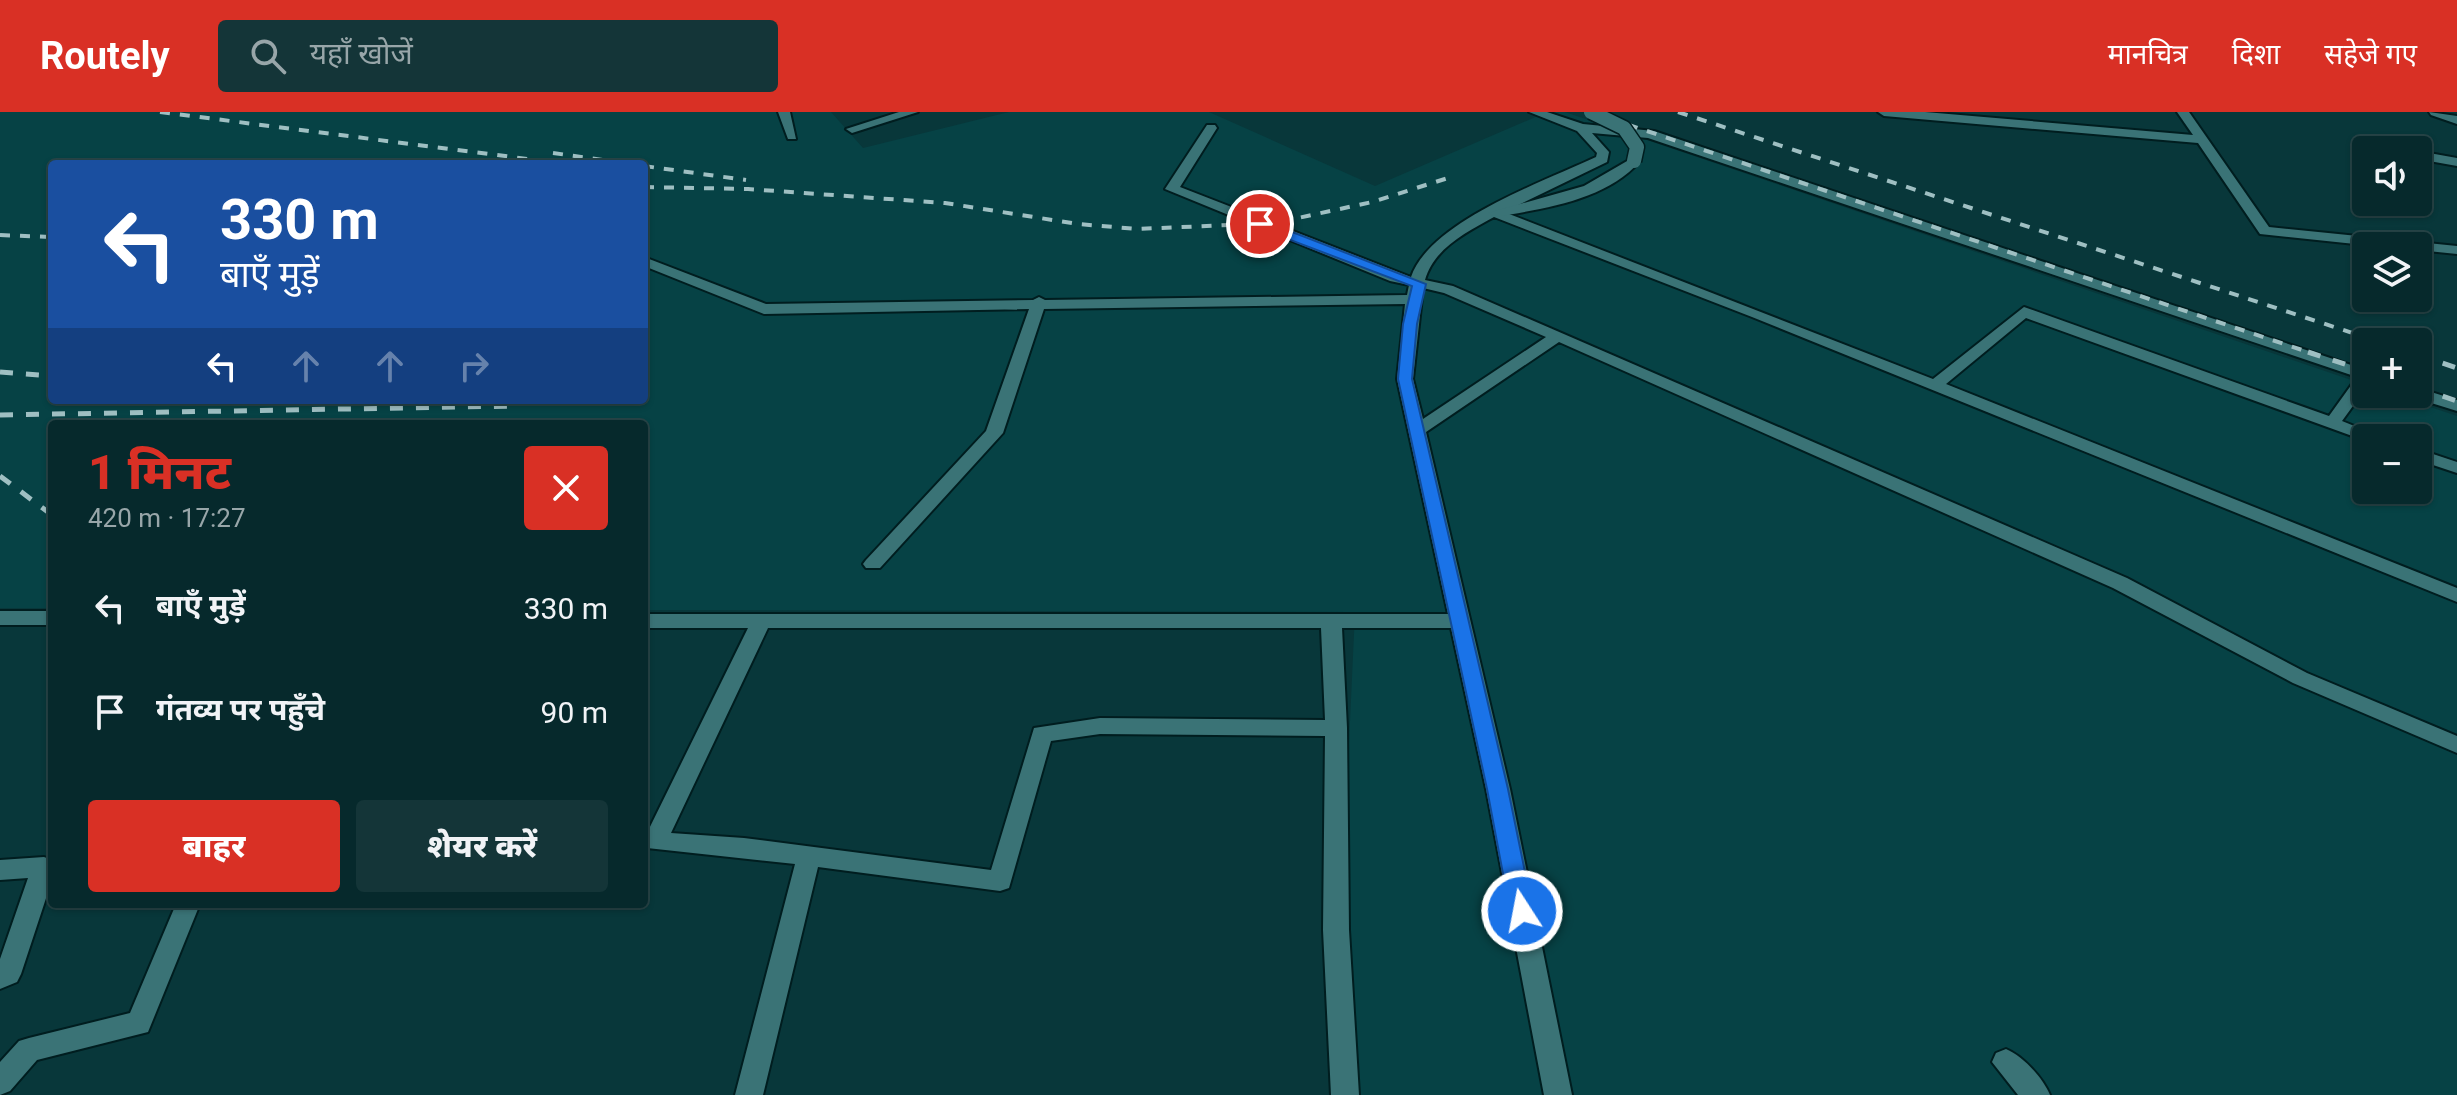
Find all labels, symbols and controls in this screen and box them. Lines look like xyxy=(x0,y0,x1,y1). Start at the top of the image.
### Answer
search box xyxy=(218,20,778,92)
text: Routely xyxy=(40,34,170,78)
icon: search xyxy=(246,34,290,78)
text: यहाँ खोजें xyxy=(310,36,413,71)
text: मानचित्र xyxy=(2108,38,2188,71)
text: दिशा xyxy=(2232,38,2280,71)
text: सहेजे गए xyxy=(2324,38,2417,71)
map controls xyxy=(2352,136,2432,504)
button: sound xyxy=(2352,136,2432,216)
text: 330 m xyxy=(220,187,379,253)
pin xyxy=(1226,190,1294,258)
icon: left xyxy=(88,192,192,296)
icon: arrive xyxy=(1238,202,1282,246)
button: layers xyxy=(2352,232,2432,312)
text: बाएँ मुड़ें xyxy=(220,254,320,296)
button: + xyxy=(2352,328,2432,408)
icon: left xyxy=(200,344,244,388)
icon: ahead xyxy=(284,344,328,388)
icon: ahead xyxy=(368,344,412,388)
icon: right xyxy=(452,344,496,388)
button: − xyxy=(2352,424,2432,504)
text: 1 मिनट xyxy=(88,444,231,501)
button: close xyxy=(524,446,608,530)
text: 420 m · 17:27 xyxy=(88,503,246,533)
icon: left xyxy=(88,586,132,630)
text: बाएँ मुड़ें xyxy=(156,588,246,623)
text: 330 m xyxy=(524,591,608,626)
icon: arrive xyxy=(88,690,132,734)
text: गंतव्य पर पहुँचे xyxy=(156,692,325,727)
text: 90 m xyxy=(541,695,608,730)
button: बाहर xyxy=(88,800,340,892)
button: शेयर करें xyxy=(356,800,608,892)
position arrow xyxy=(1480,869,1564,953)

